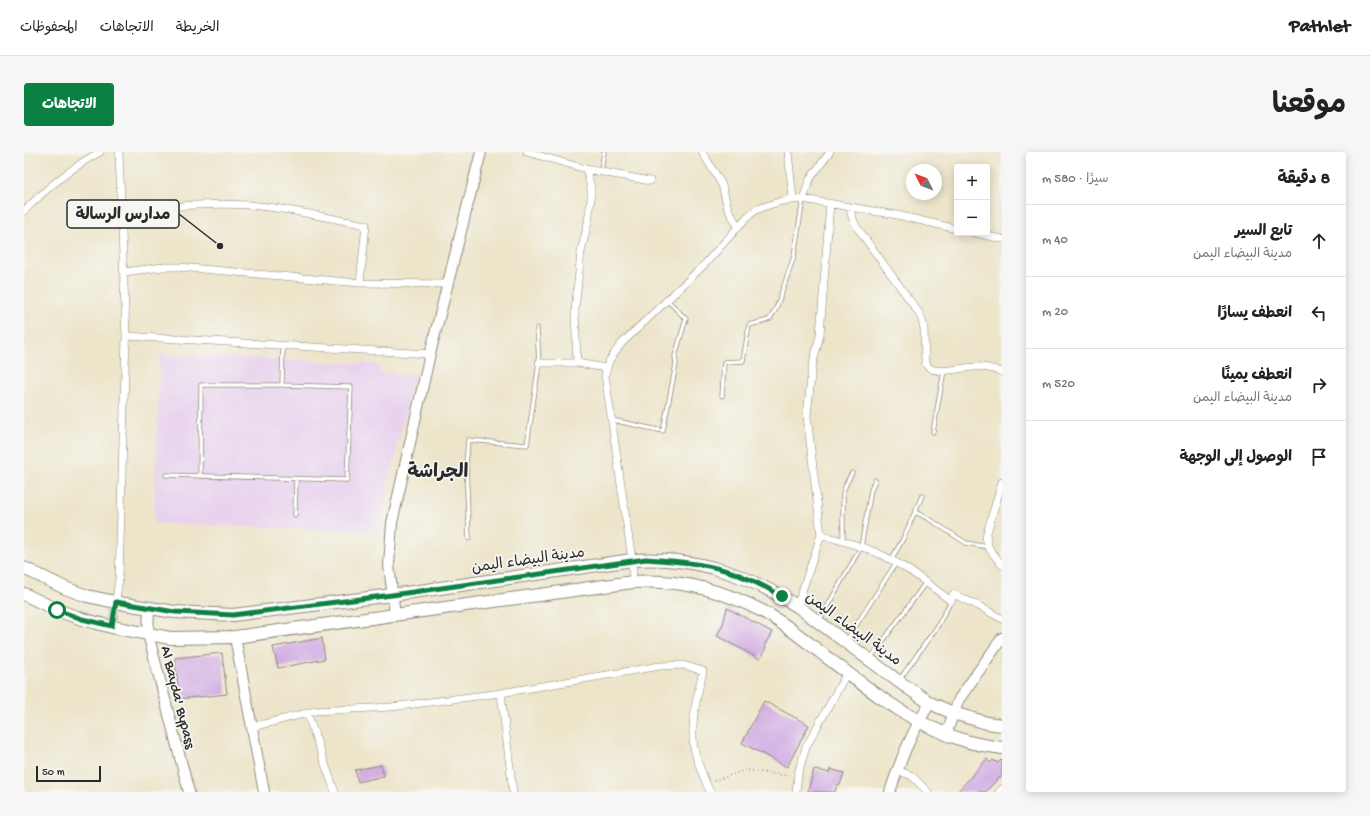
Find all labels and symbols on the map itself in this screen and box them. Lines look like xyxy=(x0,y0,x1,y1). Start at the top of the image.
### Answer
north arrow xyxy=(906,164,942,200)
callout: مدارس الرسالة xyxy=(67,200,179,228)
text: مدارس الرسالة xyxy=(75,206,171,226)
district label: الجراشة xyxy=(408,461,469,485)
street label: مدينة البيضاء اليمن xyxy=(470,544,586,578)
route end xyxy=(773,587,791,605)
street label: مدينة البيضاء اليمن xyxy=(801,589,904,670)
route start xyxy=(48,601,66,619)
street label: Al Bayda' Bypass xyxy=(156,644,199,751)
scale bar xyxy=(36,764,101,783)

